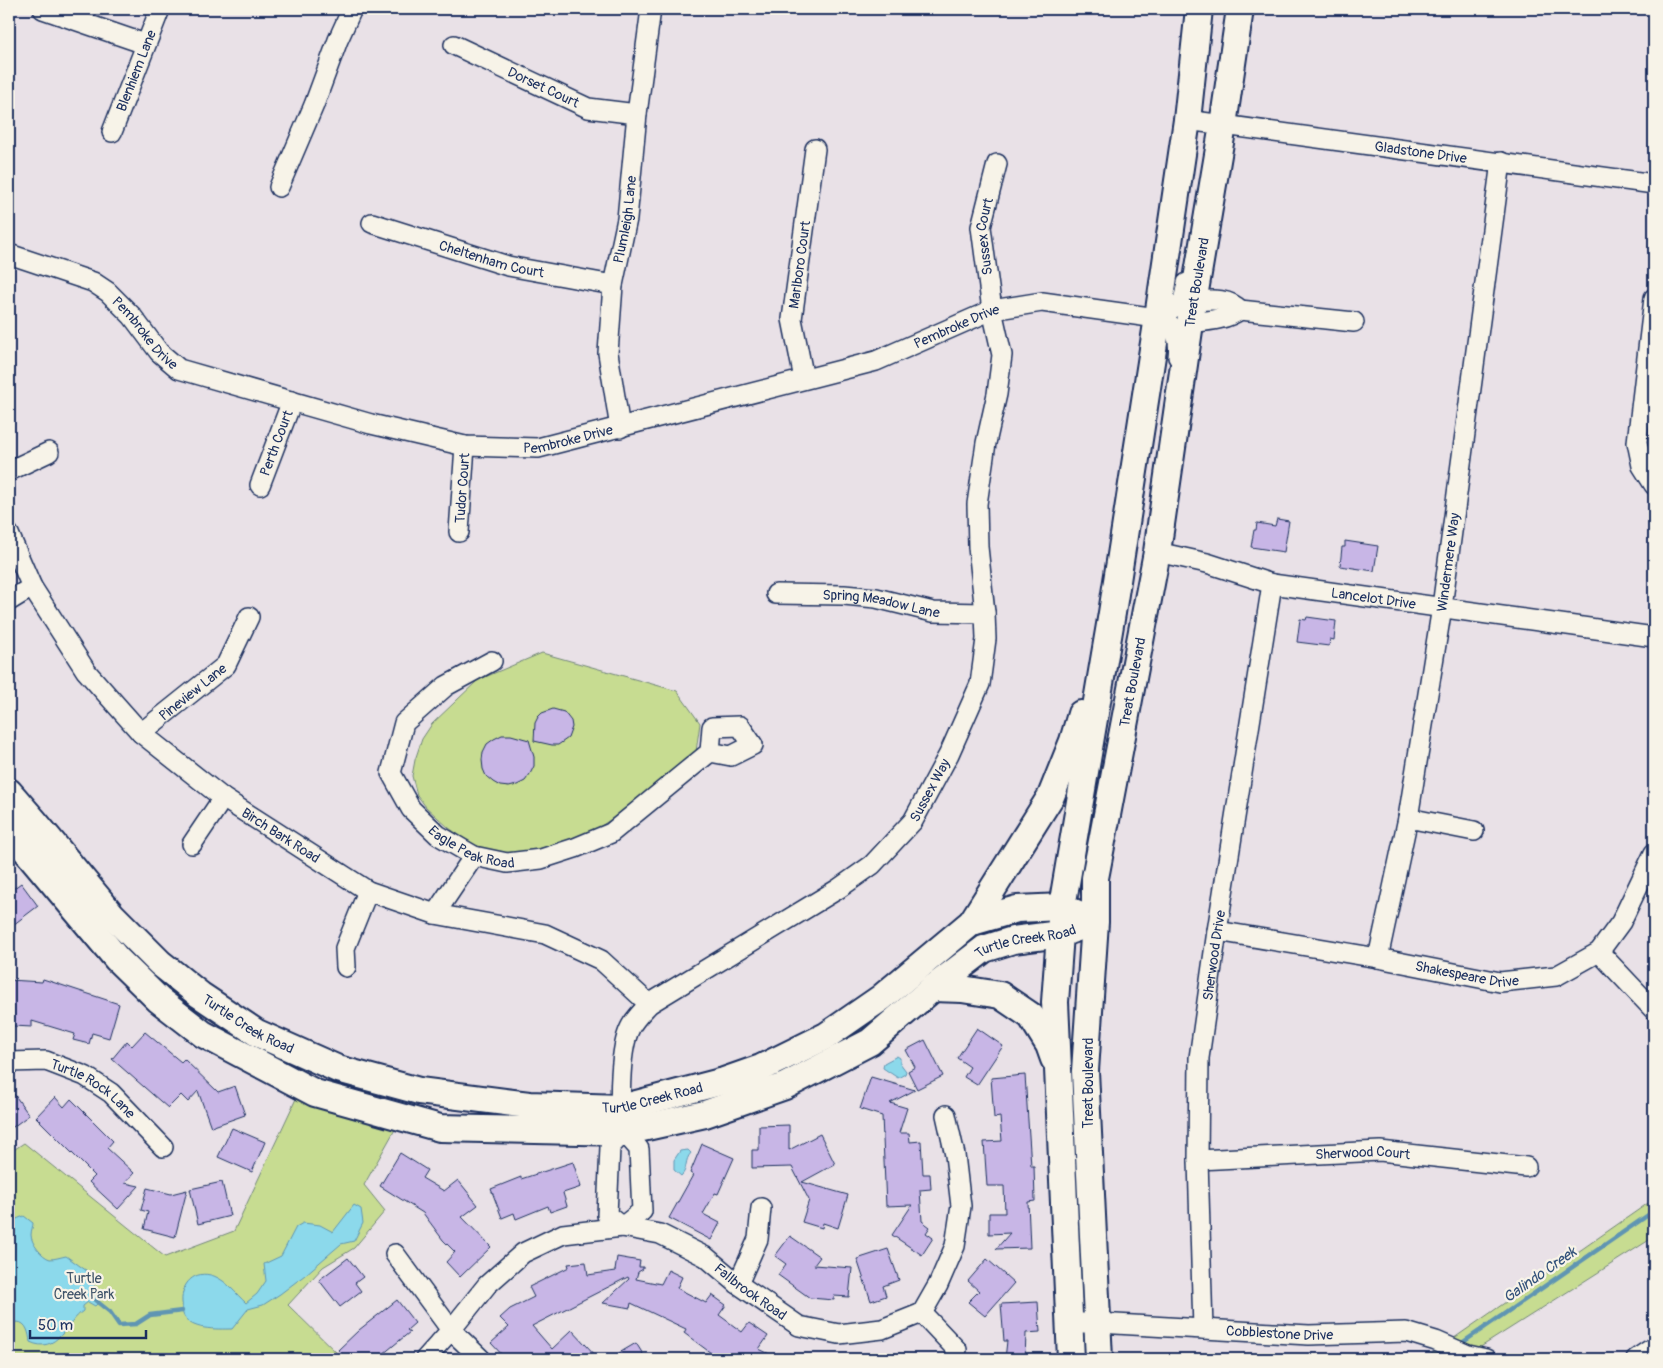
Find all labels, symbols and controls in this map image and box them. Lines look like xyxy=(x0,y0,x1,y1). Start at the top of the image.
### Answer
street label: Blenhiem Lane xyxy=(112,27,160,114)
street label: Dorset Court xyxy=(505,63,582,111)
street label: Gladstone Drive xyxy=(1374,137,1468,167)
street label: Plumleigh Lane xyxy=(609,175,640,265)
street label: Sussex Court xyxy=(972,196,997,276)
street label: Marlboro Court xyxy=(785,219,814,310)
street label: Cheltenham Court xyxy=(437,236,546,281)
street label: Treat Boulevard xyxy=(1181,236,1212,329)
street label: Pembroke Drive xyxy=(109,293,182,373)
street label: Pembroke Drive xyxy=(911,300,1000,352)
street label: Perth Court xyxy=(256,407,296,478)
street label: Pembroke Drive xyxy=(523,421,615,456)
street label: Tudor Court xyxy=(451,452,473,524)
street label: Windermere Way xyxy=(1433,512,1463,613)
street label: Lancelot Drive xyxy=(1330,584,1417,612)
street label: Spring Meadow Lane xyxy=(822,586,940,621)
street label: Treat Boulevard xyxy=(1115,636,1149,728)
street label: Pineview Lane xyxy=(155,659,230,724)
street label: Sussex Way xyxy=(906,756,953,825)
street label: Birch Bark Road xyxy=(239,804,323,867)
street label: Eagle Peak Road xyxy=(425,822,516,871)
street label: Sherwood Drive xyxy=(1199,909,1229,1001)
street label: Turtle Creek Road xyxy=(971,920,1078,961)
street label: Shakespeare Drive xyxy=(1414,957,1520,991)
street label: Turtle Creek Road xyxy=(199,991,297,1057)
street label: Treat Boulevard xyxy=(1080,1037,1097,1128)
street label: Turtle Rock Lane xyxy=(48,1055,139,1122)
street label: Turtle Creek Road xyxy=(601,1078,705,1116)
street label: Sherwood Court xyxy=(1315,1142,1411,1163)
water label: Galindo Creek xyxy=(1500,1242,1582,1307)
street label: Fallbrook Road xyxy=(711,1259,790,1324)
park label: Turtle Creek Park xyxy=(54,1270,114,1303)
scale bar xyxy=(30,1308,146,1340)
text: 50 m xyxy=(38,1316,73,1335)
street label: Cobblestone Drive xyxy=(1226,1322,1334,1344)

